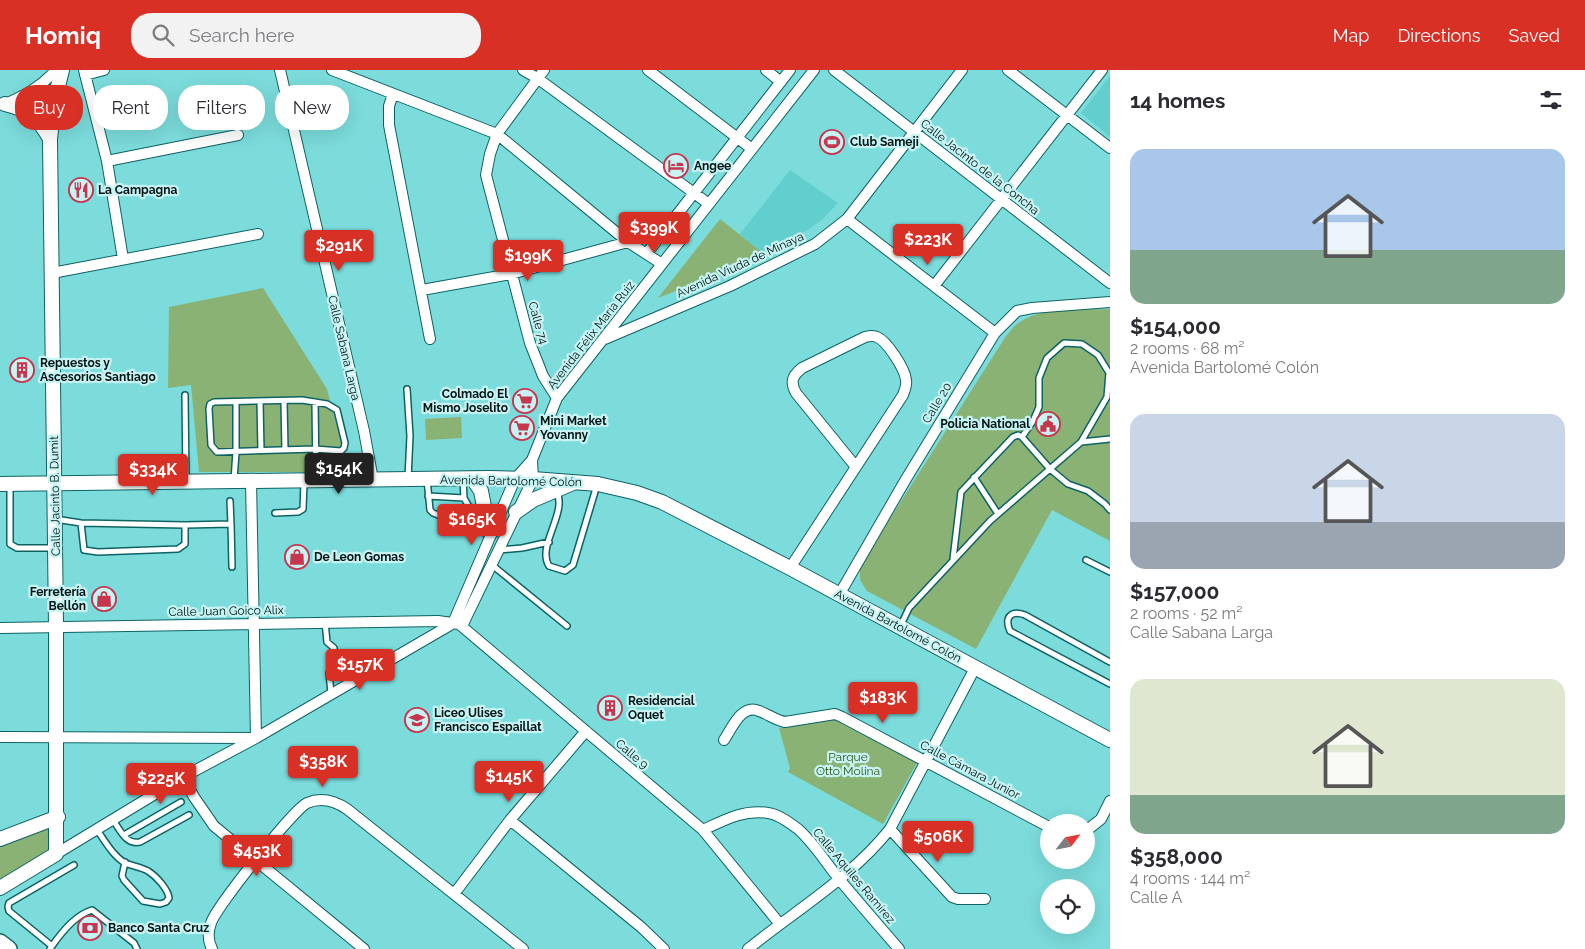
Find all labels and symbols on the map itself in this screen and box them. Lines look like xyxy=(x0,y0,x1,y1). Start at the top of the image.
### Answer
street label: Calle Jacinto de la Concha xyxy=(918,116,1042,218)
sports icon: Club Sameji xyxy=(819,129,845,155)
place label: Club Sameji xyxy=(850,135,919,149)
hotel icon: Angee xyxy=(663,153,689,179)
place label: Angee xyxy=(694,159,731,173)
restaurant icon: La Campagna xyxy=(68,177,94,203)
place label: La Campagna xyxy=(98,183,177,197)
pin: $399K xyxy=(619,212,689,254)
pin: $223K xyxy=(893,224,963,266)
street label: Avenida Viuda de Minaya xyxy=(674,229,806,301)
pin: $291K xyxy=(304,230,374,272)
pin: $199K xyxy=(493,240,563,282)
street label: Avenida Félix María Ruiz xyxy=(544,278,638,392)
street label: Calle Sabana Larga xyxy=(325,294,363,402)
street label: Calle 74 xyxy=(525,300,551,346)
place label: Repuestos y Ascesorios Santiago xyxy=(40,356,156,384)
building icon: Repuestos y Ascesorios Santiago xyxy=(9,357,35,383)
street label: Calle 20 xyxy=(919,380,955,426)
place label: Colmado El Mismo Joselito xyxy=(423,387,508,415)
supermarket icon: Colmado El Mismo Joselito xyxy=(512,388,538,414)
public building icon: Policia National xyxy=(1035,411,1061,437)
place label: Mini Market Yovanny xyxy=(540,414,607,442)
supermarket icon: Mini Market Yovanny xyxy=(509,415,535,441)
place label: Policia National xyxy=(940,417,1030,431)
street label: Calle Jacinto B. Dumit xyxy=(47,436,63,556)
pin: $154K xyxy=(304,452,374,495)
pin: $334K xyxy=(118,454,188,496)
street label: Avenida Bartolomé Colón xyxy=(440,473,582,489)
pin: $165K xyxy=(437,504,507,546)
shop icon: De Leon Gomas xyxy=(284,544,310,570)
place label: De Leon Gomas xyxy=(314,550,404,564)
place label: Ferretería Bellón xyxy=(30,585,86,613)
shop icon: Ferretería Bellón xyxy=(91,586,117,612)
street label: Avenida Bartolomé Colón xyxy=(832,587,964,665)
street label: Calle Juan Goico Alix xyxy=(168,603,284,619)
pin: $157K xyxy=(325,648,395,691)
pin: $183K xyxy=(848,682,918,724)
place label: Residencial Oquet xyxy=(628,694,695,722)
building icon: Residencial Oquet xyxy=(597,695,623,721)
place label: Liceo Ulises Francisco Espaillat xyxy=(434,706,542,734)
school or university icon: Liceo Ulises Francisco Espaillat xyxy=(404,707,430,733)
street label: Calle 9 xyxy=(613,736,651,772)
street label: Calle Cámara Junior xyxy=(918,738,1023,803)
pin: $358K xyxy=(288,746,358,788)
park label: Parque Otto Molina xyxy=(816,750,880,778)
pin: $145K xyxy=(474,760,544,803)
pin: $225K xyxy=(126,762,196,805)
north arrow xyxy=(1040,814,1095,869)
pin: $506K xyxy=(903,820,973,863)
street label: Calle Aquiles Ramírez xyxy=(810,826,898,927)
pin: $453K xyxy=(222,834,292,877)
bank icon: Banco Santa Cruz xyxy=(77,915,103,941)
place label: Banco Santa Cruz xyxy=(108,921,209,935)

